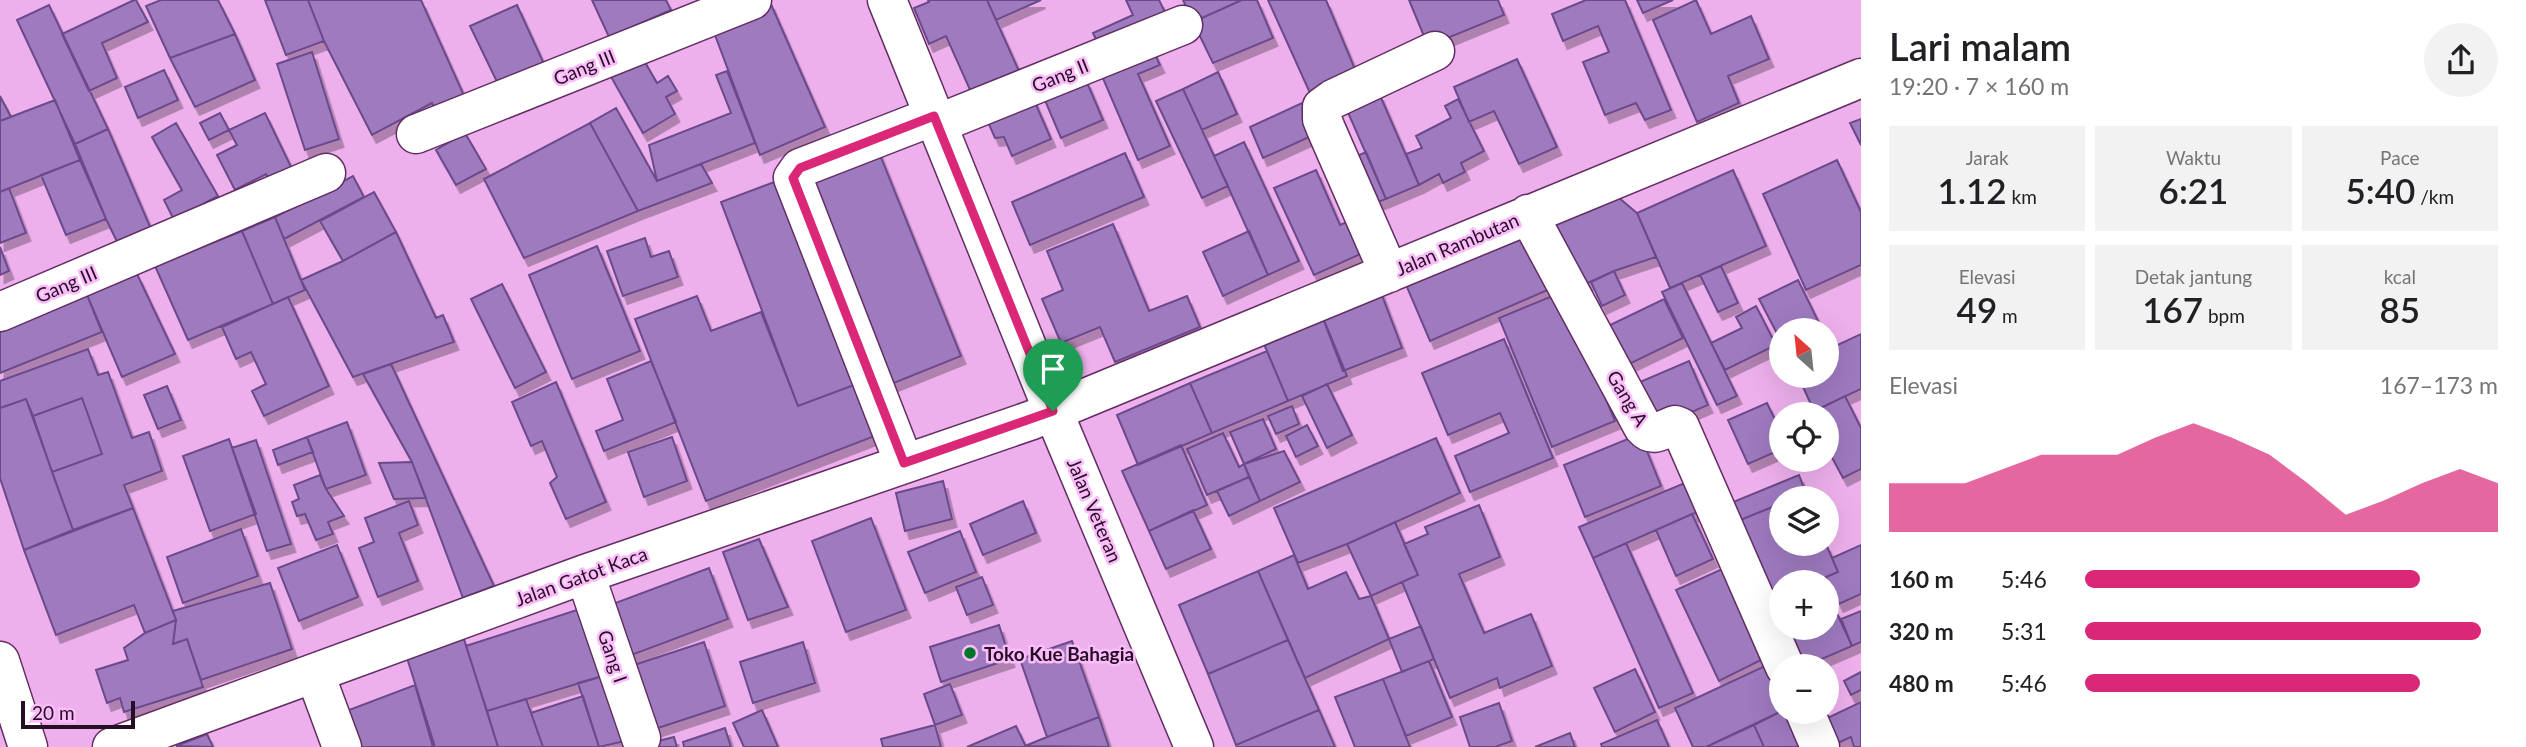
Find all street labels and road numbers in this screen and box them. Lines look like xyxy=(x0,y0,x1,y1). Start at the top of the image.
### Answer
street label: Gang III xyxy=(550,44,618,90)
street label: Gang II xyxy=(1028,53,1092,97)
street label: Jalan Rambutan xyxy=(1392,208,1522,280)
street label: Gang III xyxy=(32,261,100,307)
street label: Gang A xyxy=(1602,366,1654,430)
street label: Jalan Veteran xyxy=(1063,455,1127,565)
street label: Jalan Gatot Kaca xyxy=(512,541,650,611)
street label: Gang I xyxy=(593,627,633,685)

